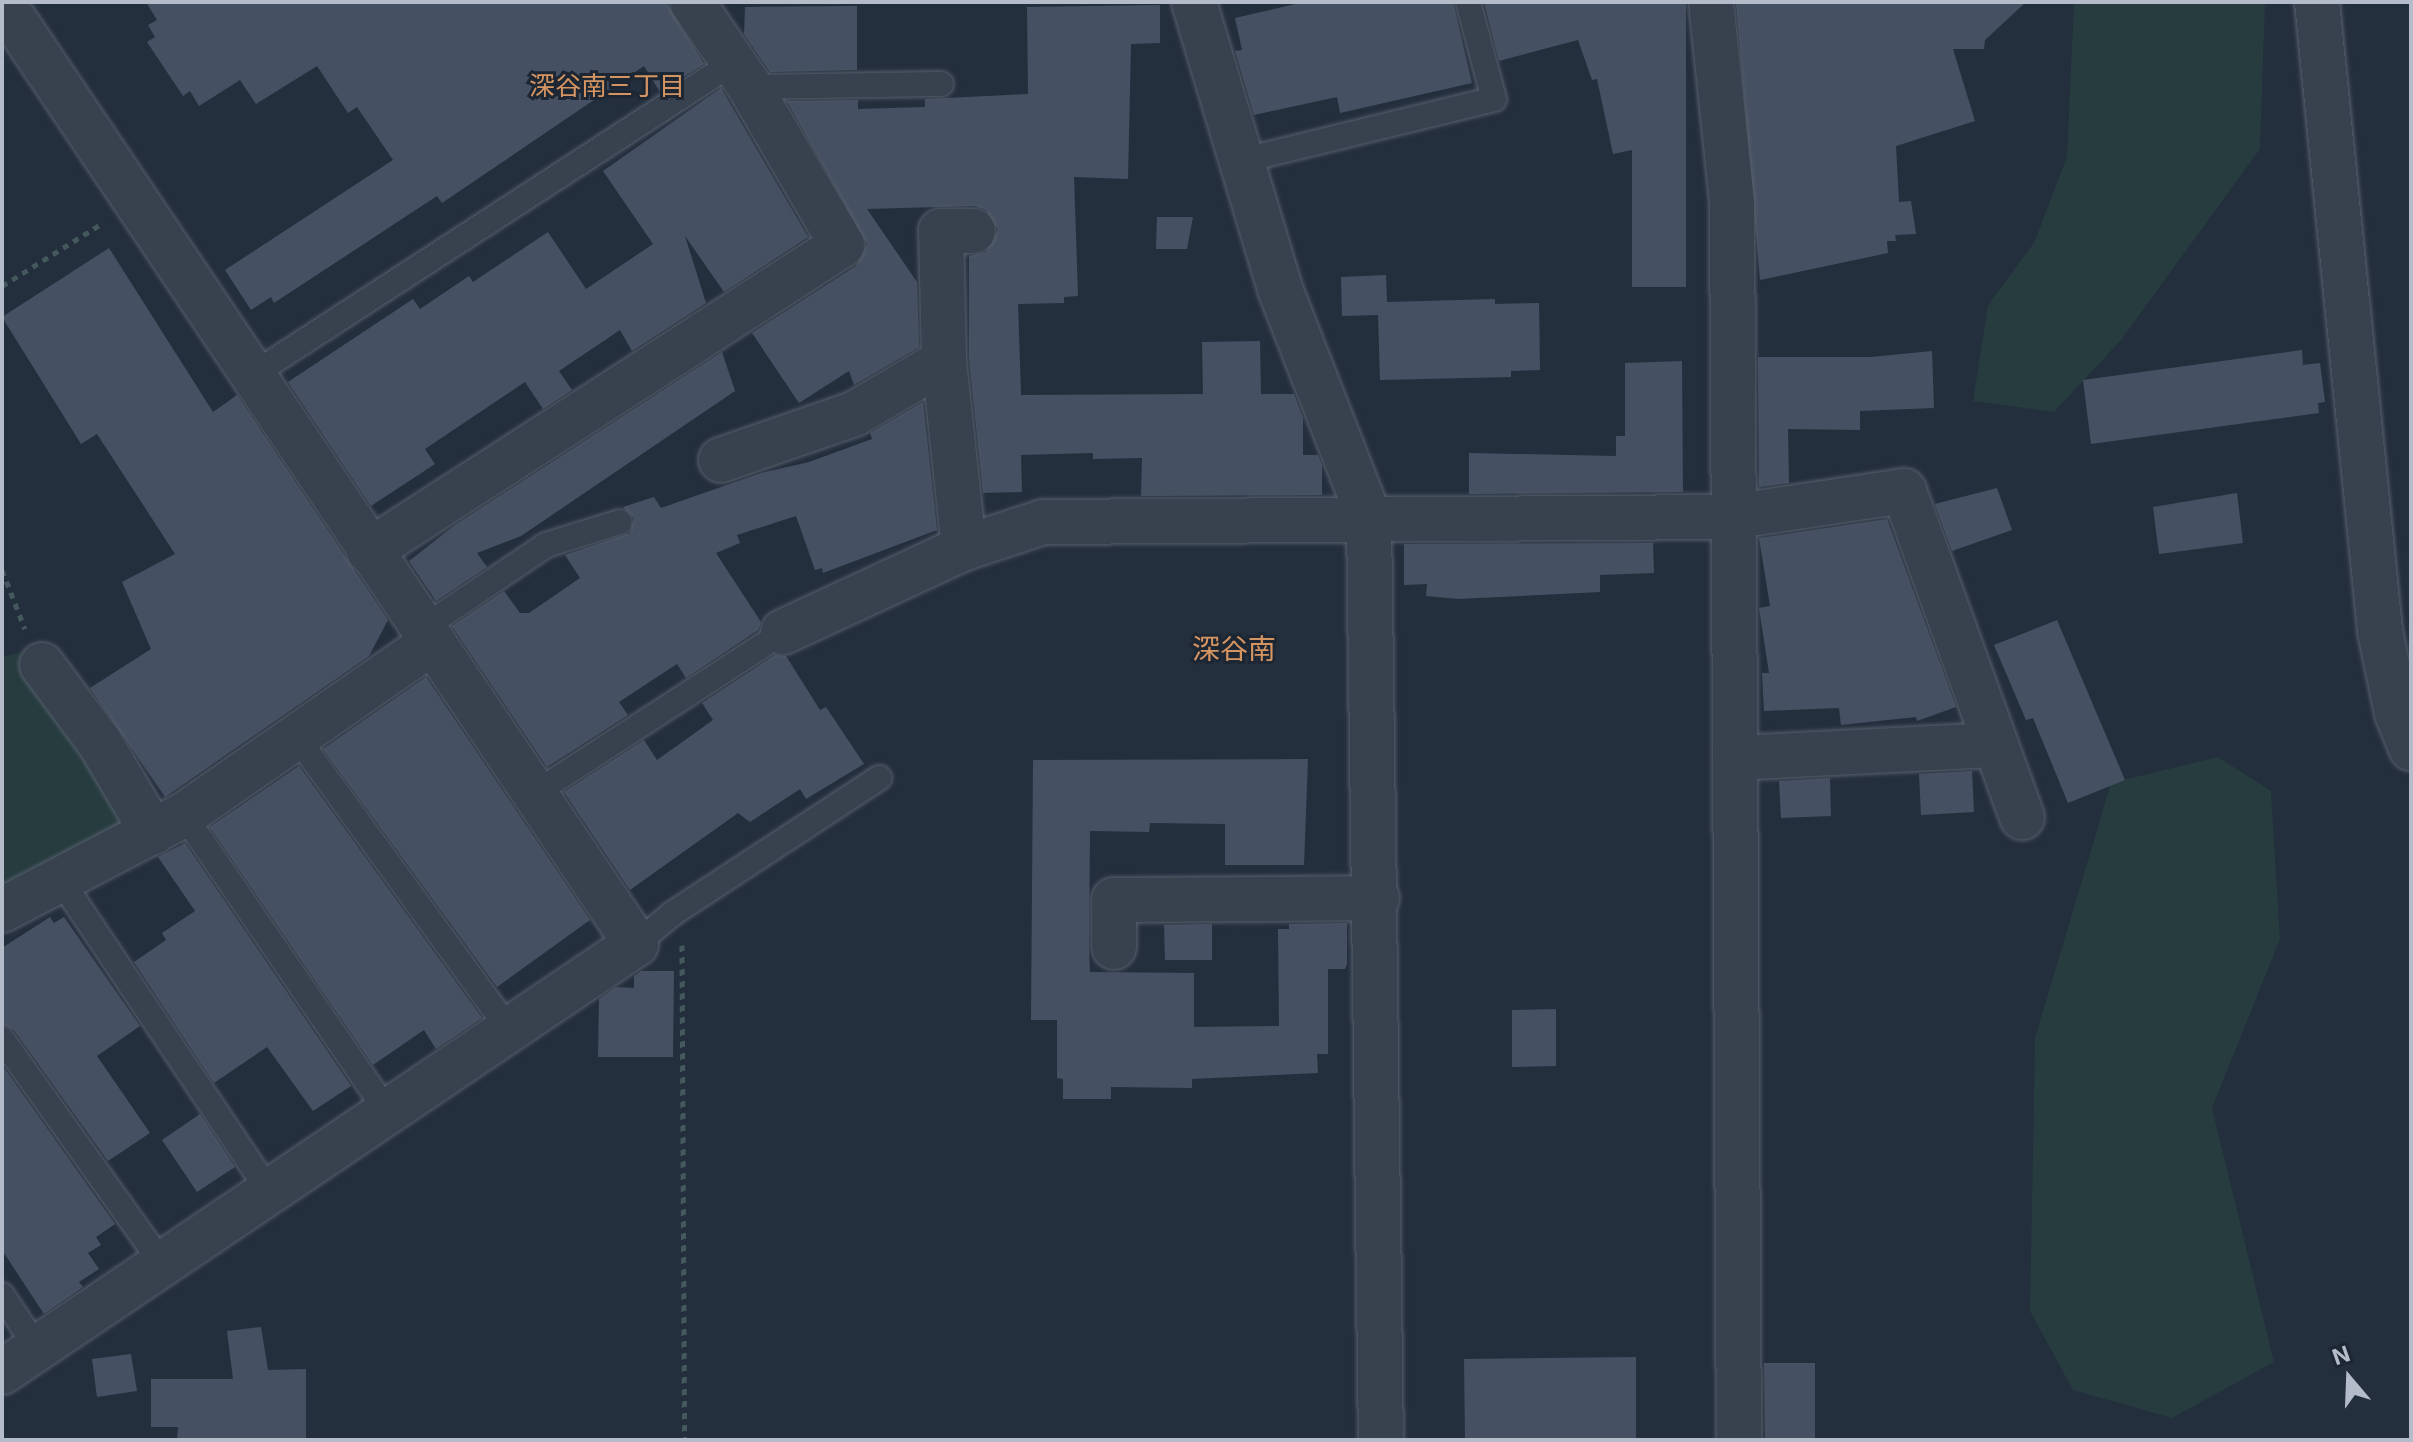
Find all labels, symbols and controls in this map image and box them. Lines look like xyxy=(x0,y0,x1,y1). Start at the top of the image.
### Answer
district label: 深谷南三丁目 xyxy=(529,70,685,102)
district label: 深谷南 xyxy=(1192,632,1276,666)
north arrow xyxy=(2309,1338,2389,1418)
text: N xyxy=(2329,1340,2353,1370)

